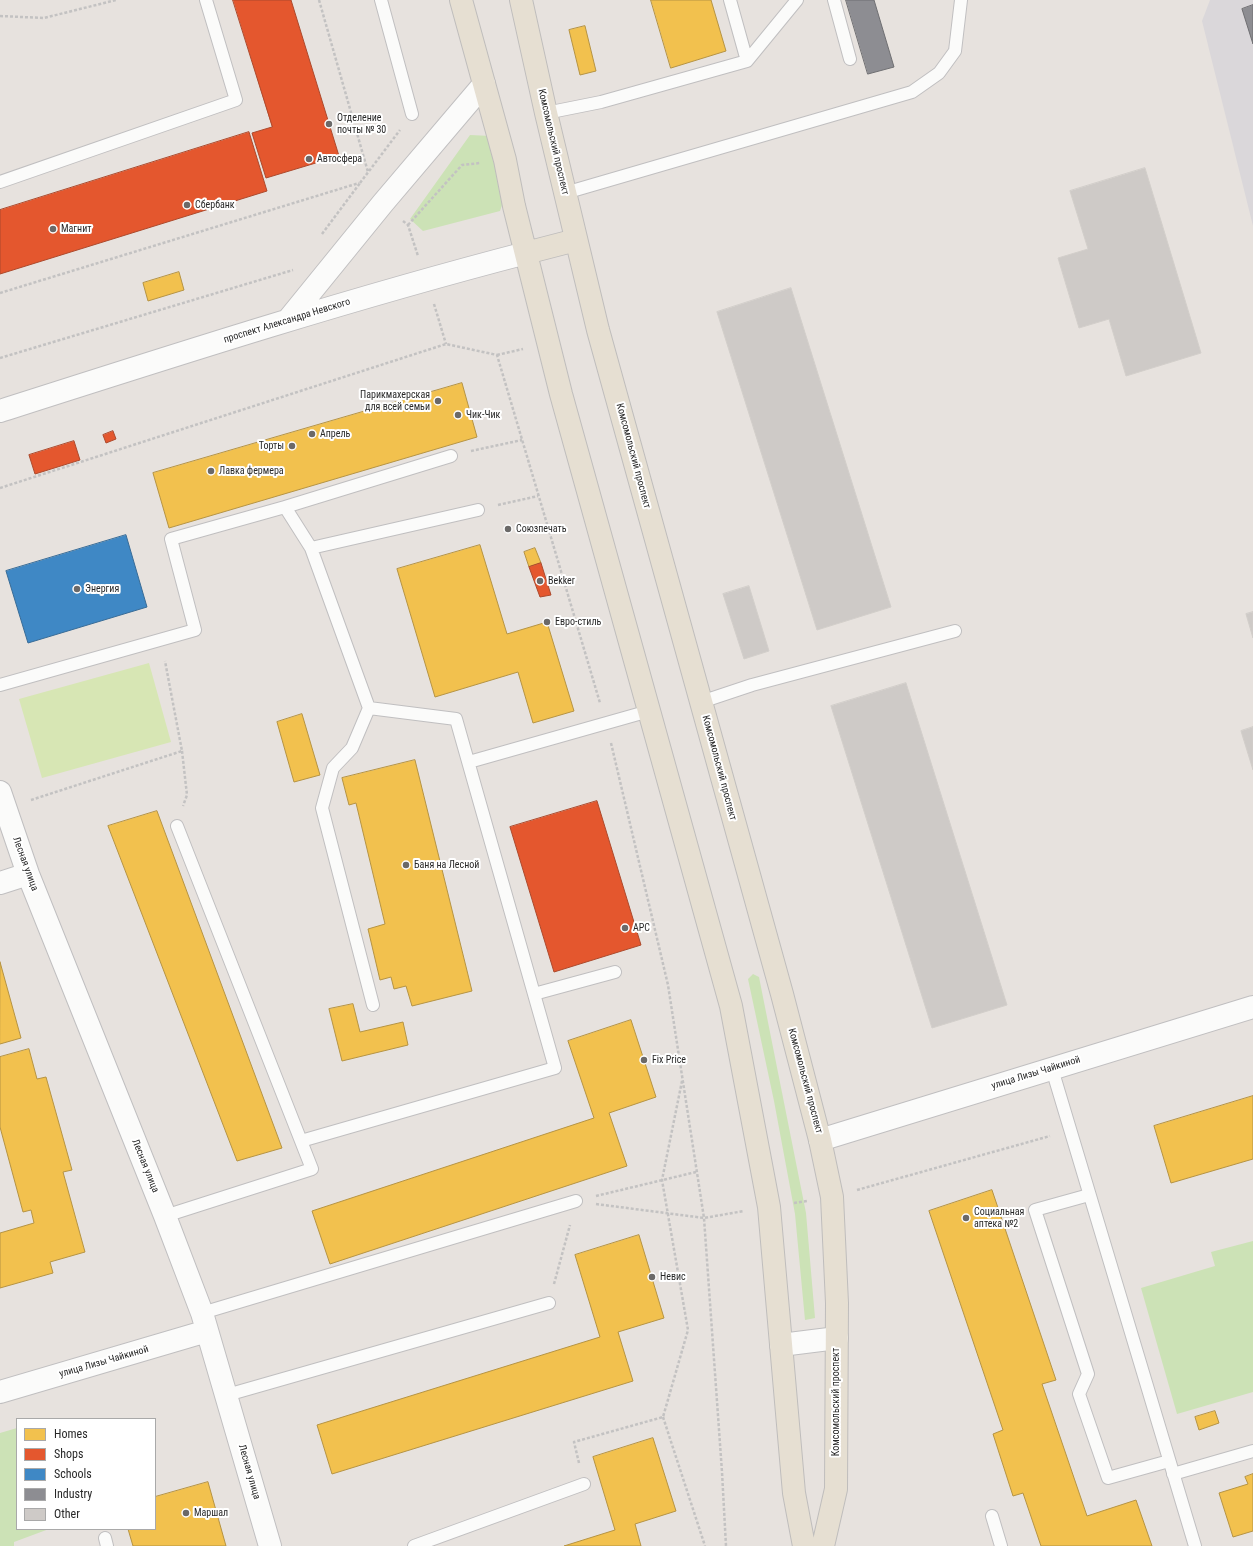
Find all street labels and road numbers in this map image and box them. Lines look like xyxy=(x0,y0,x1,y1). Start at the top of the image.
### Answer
street label: Комсомольский проспект xyxy=(535,88,571,196)
street label: проспект Александра Невского xyxy=(222,296,352,346)
street label: Комсомольский проспект xyxy=(613,402,653,510)
street label: Комсомольский проспект xyxy=(699,714,739,822)
street label: Лесная улица xyxy=(10,835,40,893)
street label: Комсомольский проспект xyxy=(785,1027,825,1135)
street label: улица Лизы Чайкиной xyxy=(990,1054,1082,1092)
street label: Лесная улица xyxy=(129,1137,161,1195)
street label: улица Лизы Чайкиной xyxy=(58,1344,150,1380)
street label: Комсомольский проспект xyxy=(830,1348,842,1456)
street label: Лесная улица xyxy=(235,1443,263,1501)

